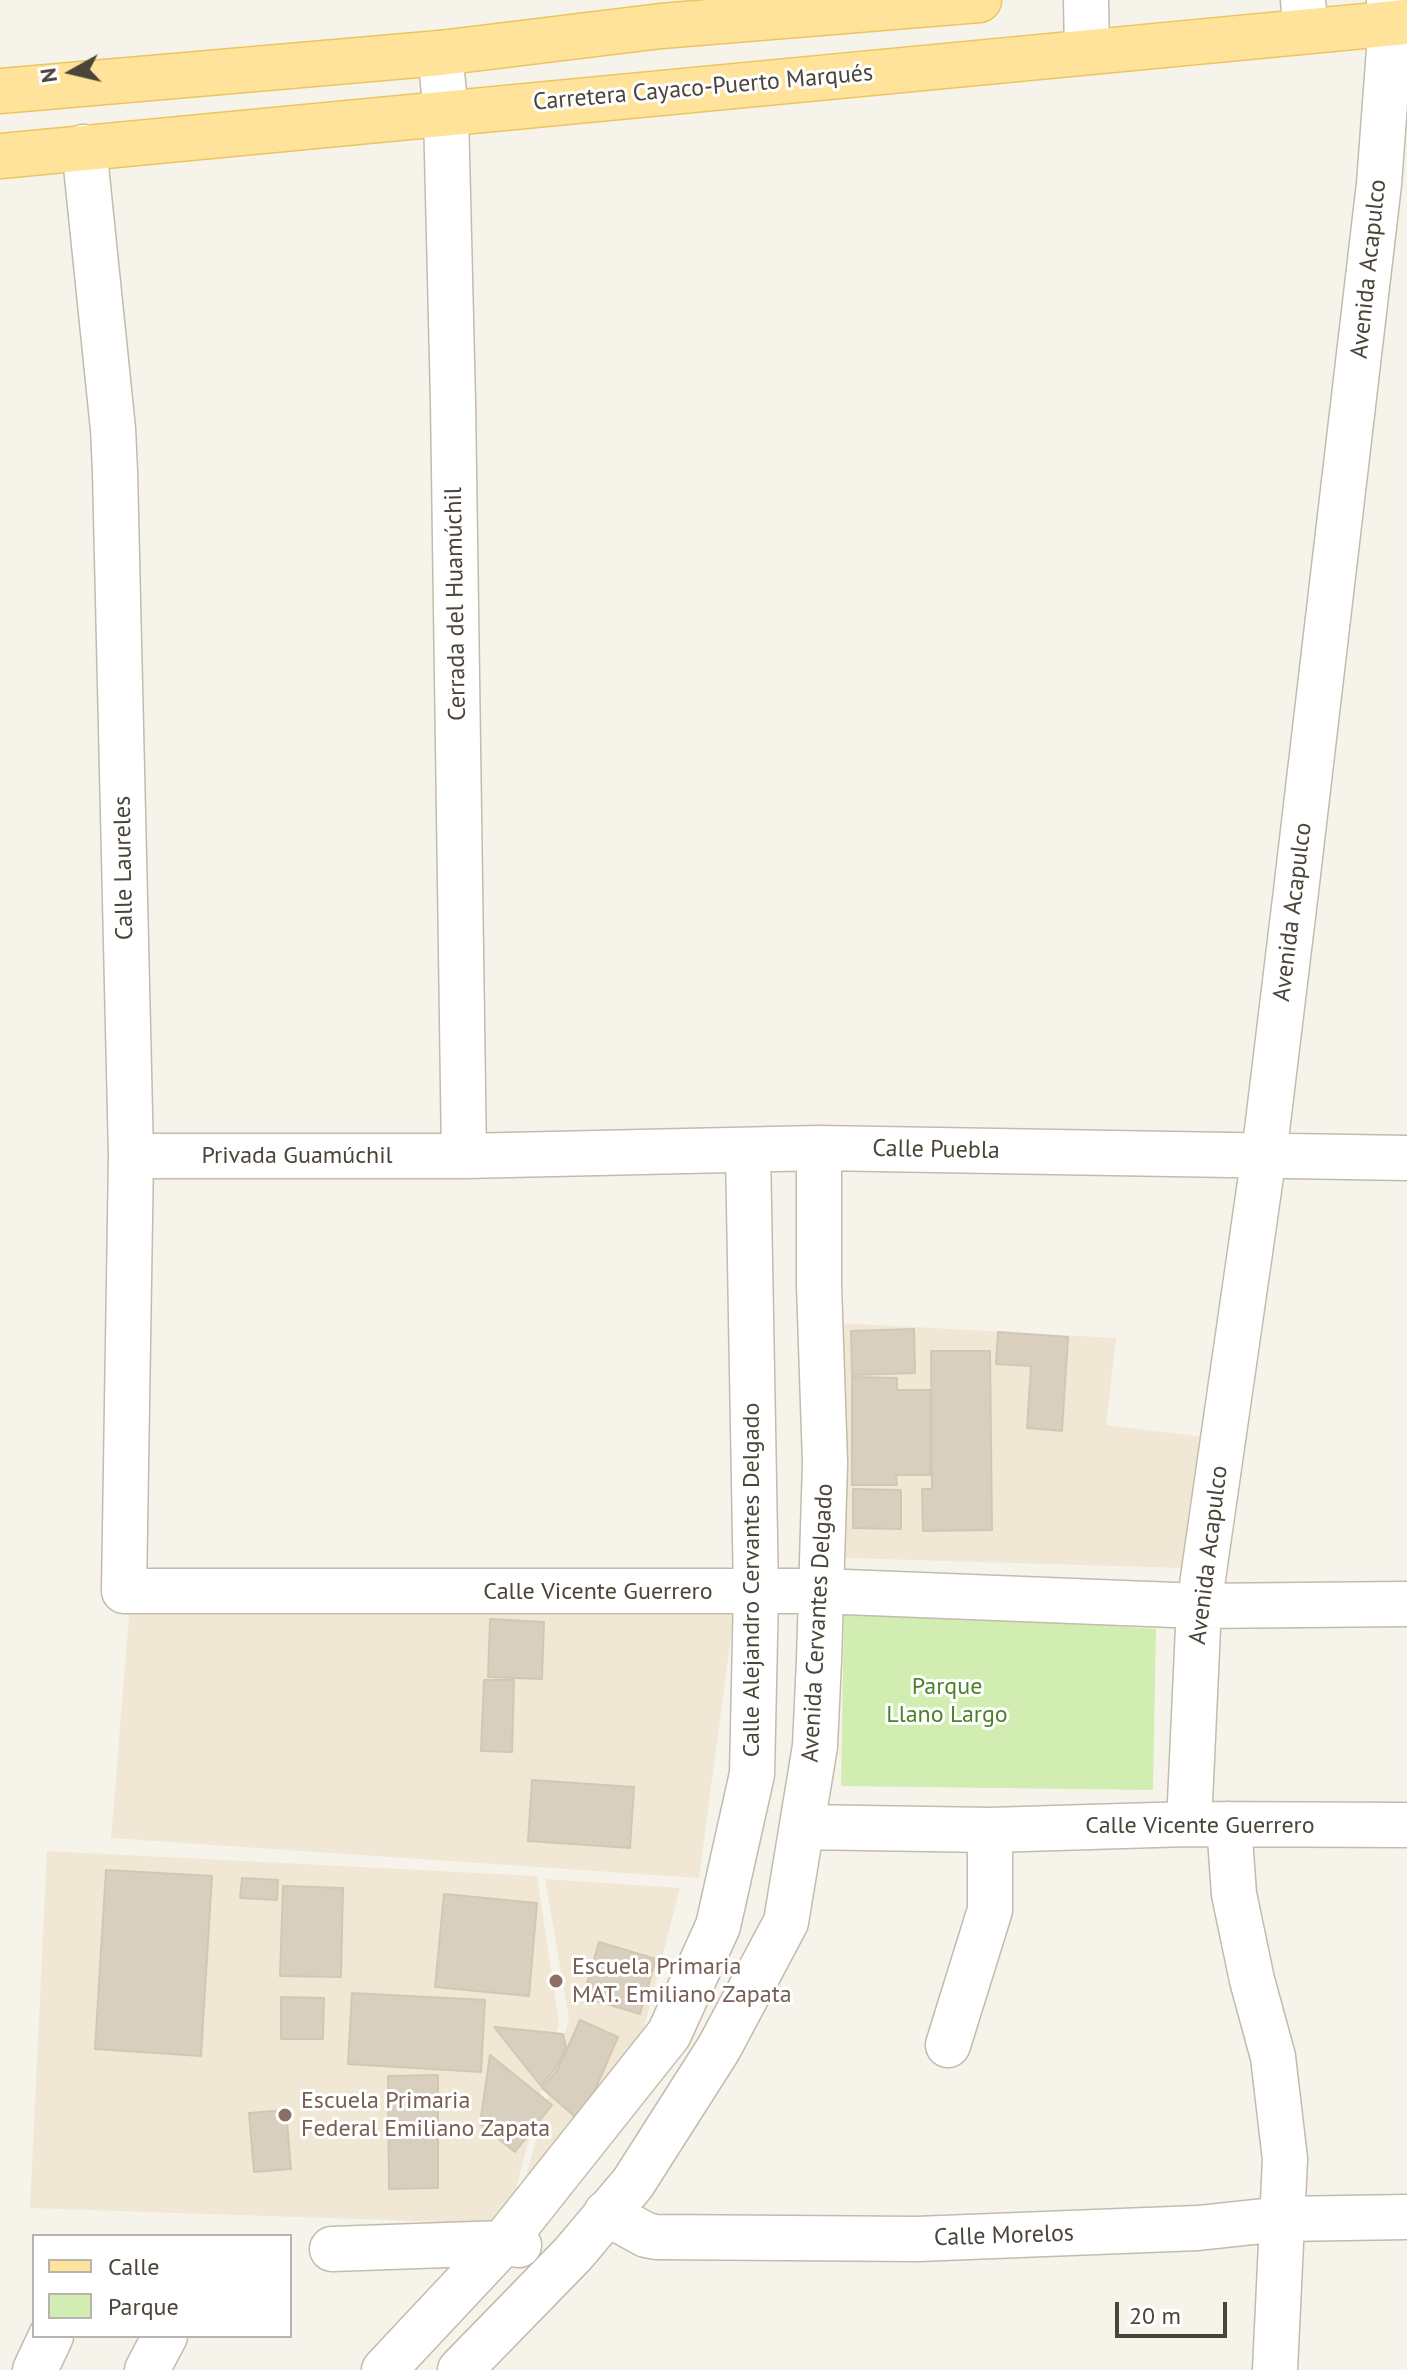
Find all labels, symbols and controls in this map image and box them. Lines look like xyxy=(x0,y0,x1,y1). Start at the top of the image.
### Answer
north arrow xyxy=(32,32,112,112)
street label: Carretera Cayaco-Puerto Marqués xyxy=(532,59,874,117)
text: N xyxy=(33,66,63,84)
street label: Avenida Acapulco xyxy=(1345,178,1393,360)
street label: Cerrada del Huamúchil xyxy=(440,487,472,721)
street label: Calle Laureles xyxy=(108,796,140,940)
street label: Avenida Acapulco xyxy=(1268,821,1318,1003)
street label: Calle Puebla xyxy=(872,1134,1000,1166)
street label: Privada Guamúchil xyxy=(201,1142,393,1170)
street label: Calle Alejandro Cervantes Delgado xyxy=(738,1403,766,1757)
street label: Avenida Acapulco xyxy=(1184,1464,1234,1646)
street label: Avenida Cervantes Delgado xyxy=(796,1483,840,1763)
street label: Calle Vicente Guerrero xyxy=(483,1578,713,1606)
park label: Parque Llano Largo xyxy=(886,1673,1008,1729)
street label: Calle Vicente Guerrero xyxy=(1085,1812,1315,1840)
place label: Escuela Primaria MAT. Emiliano Zapata xyxy=(572,1953,792,2009)
marker: Escuela Primaria MAT. Emiliano Zapata xyxy=(547,1972,565,1990)
place label: Escuela Primaria Federal Emiliano Zapata xyxy=(301,2087,550,2143)
marker: Escuela Primaria Federal Emiliano Zapata xyxy=(276,2106,294,2124)
street label: Calle Morelos xyxy=(934,2219,1074,2253)
legend xyxy=(32,2234,292,2338)
text: Calle xyxy=(108,2251,159,2282)
scale bar xyxy=(1119,2286,1231,2336)
text: Parque xyxy=(108,2291,179,2322)
text: 20 m xyxy=(1129,2300,1181,2331)

